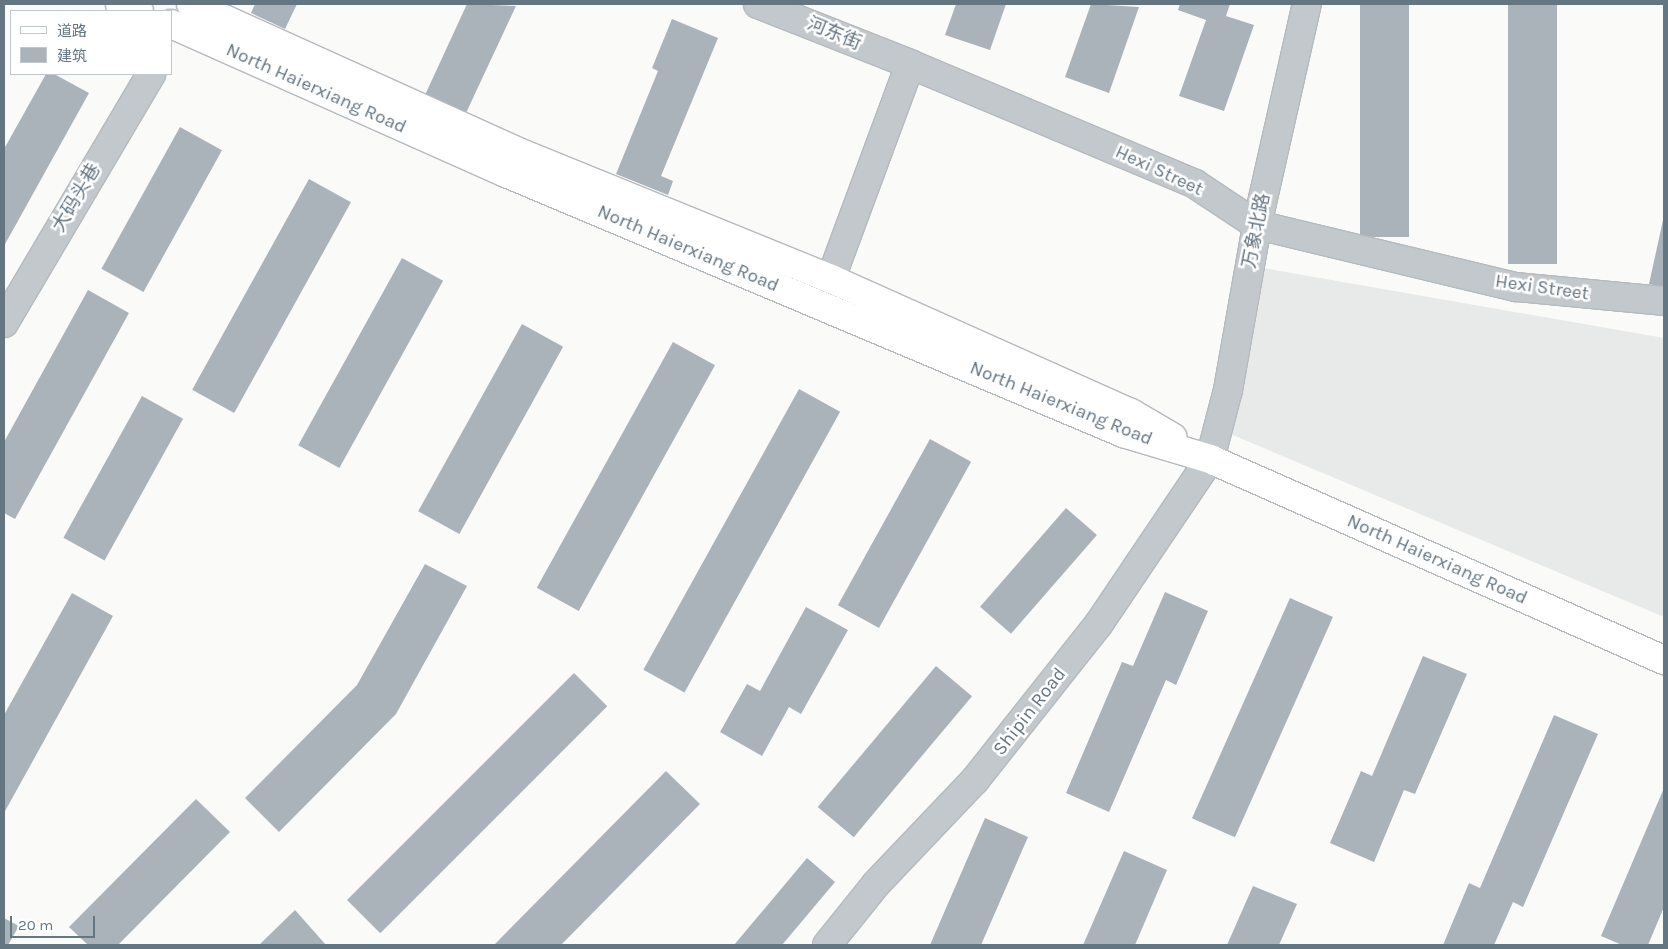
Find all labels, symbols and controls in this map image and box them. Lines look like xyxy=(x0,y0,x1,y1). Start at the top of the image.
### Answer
legend xyxy=(10,10,172,75)
street label: 河东街 xyxy=(803,13,865,55)
text: 道路 xyxy=(57,22,87,40)
street label: North Haierxiang Road xyxy=(222,39,410,139)
text: 建筑 xyxy=(57,47,87,65)
street label: Hexi Street xyxy=(1111,141,1207,201)
street label: 大码头巷 xyxy=(48,160,106,236)
street label: 万象北路 xyxy=(1239,192,1275,270)
street label: North Haierxiang Road xyxy=(594,200,782,298)
street label: Hexi Street xyxy=(1494,270,1590,306)
street label: North Haierxiang Road xyxy=(966,357,1156,451)
street label: North Haierxiang Road xyxy=(1343,510,1531,610)
street label: Shipin Road xyxy=(989,664,1071,760)
scale bar xyxy=(12,906,98,938)
text: 20 m xyxy=(18,916,53,934)

